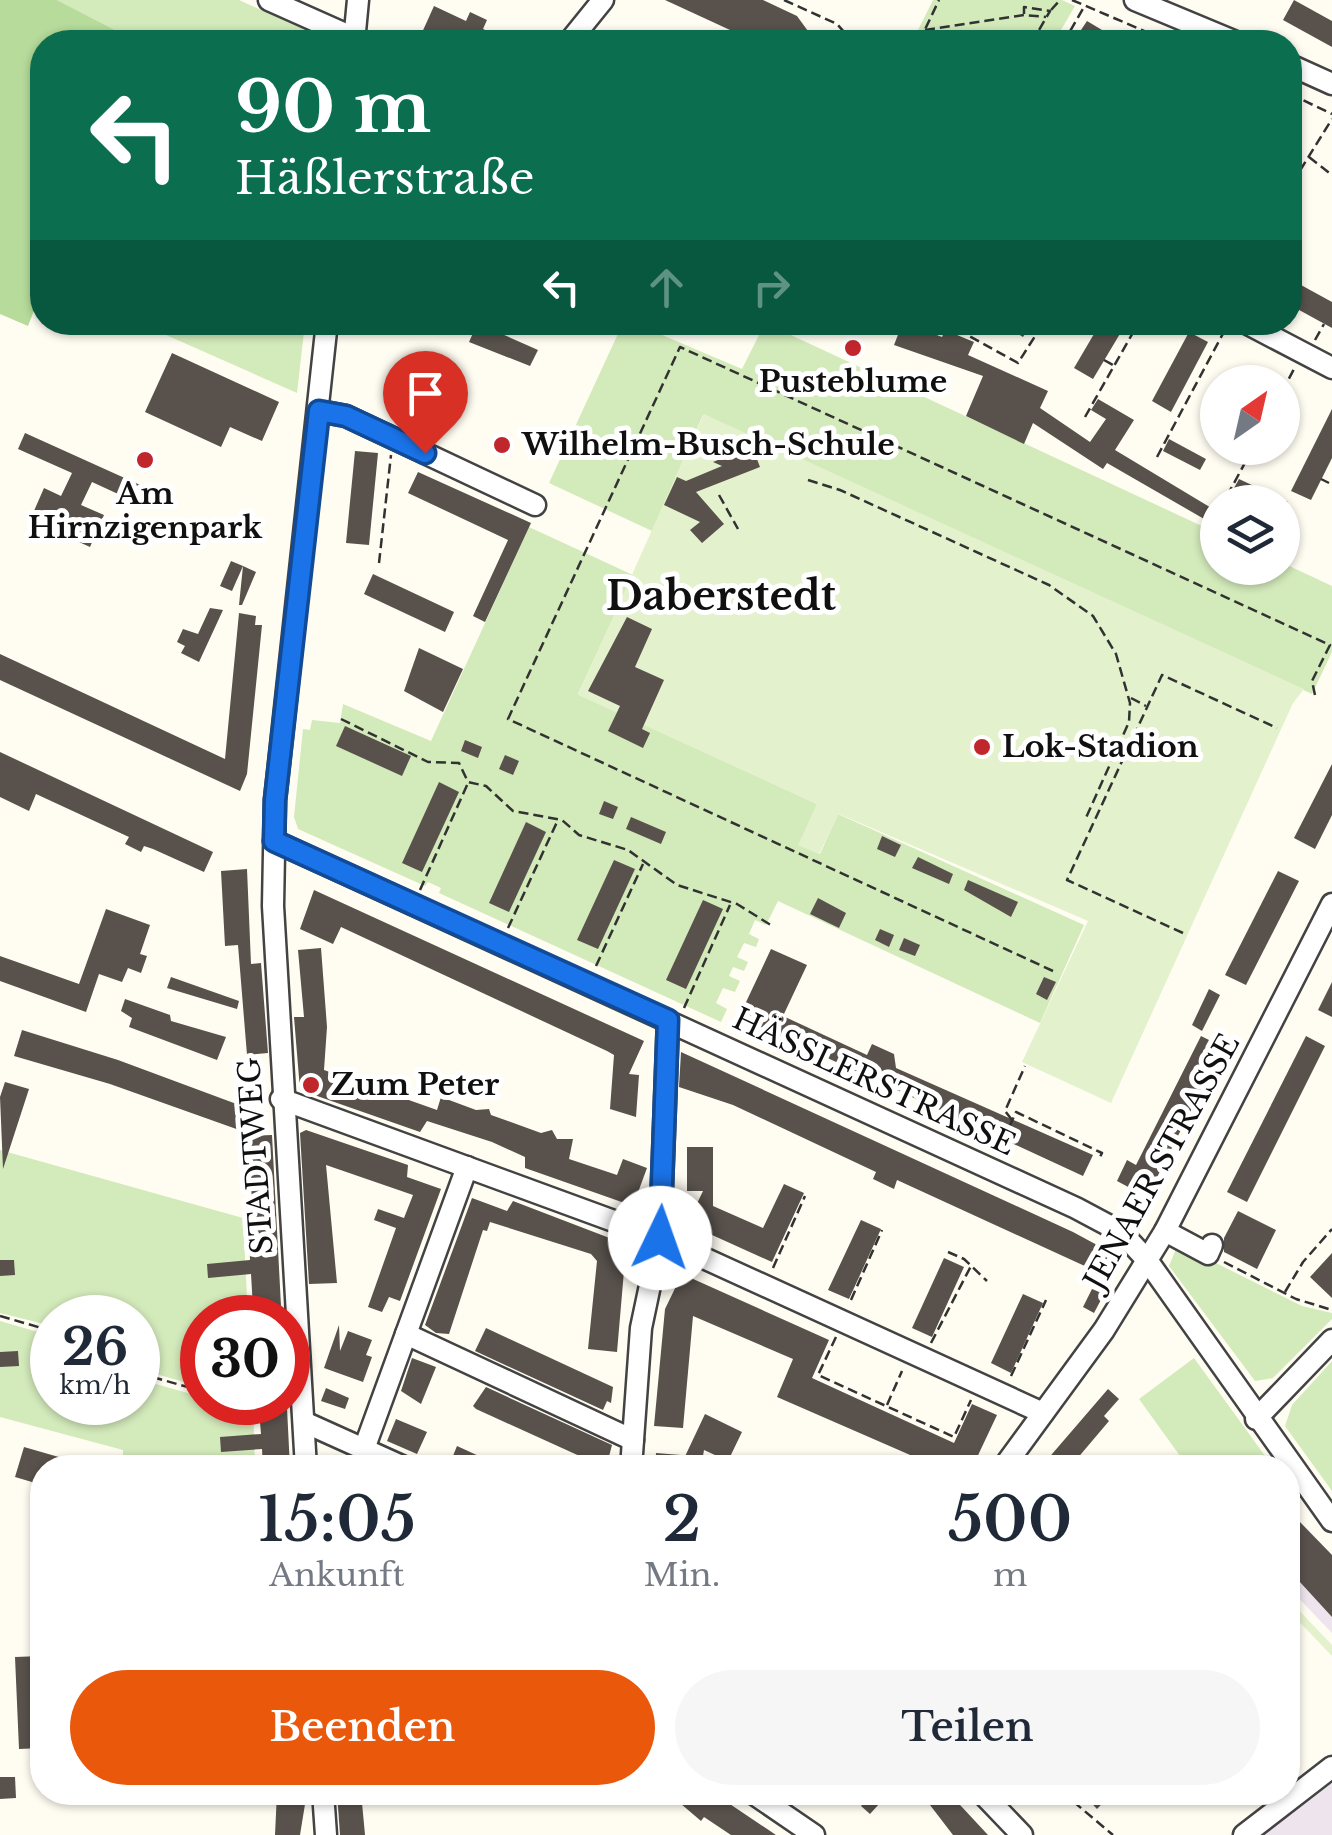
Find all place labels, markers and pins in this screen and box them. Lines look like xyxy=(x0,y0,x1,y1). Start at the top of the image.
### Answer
marker: Pusteblume xyxy=(842,337,864,359)
pin xyxy=(383,351,468,454)
place label: Pusteblume xyxy=(759,363,947,400)
place label: Wilhelm-Busch-Schule xyxy=(521,426,895,463)
marker: Wilhelm-Busch-Schule xyxy=(491,434,513,456)
marker: Am Hirnzigenpark xyxy=(134,449,156,471)
place label: Am Hirnzigenpark xyxy=(28,475,263,546)
place label: Lok-Stadion xyxy=(1002,728,1199,765)
marker: Lok-Stadion xyxy=(971,736,993,758)
place label: Zum Peter xyxy=(331,1066,499,1103)
marker: Zum Peter xyxy=(300,1074,322,1096)

